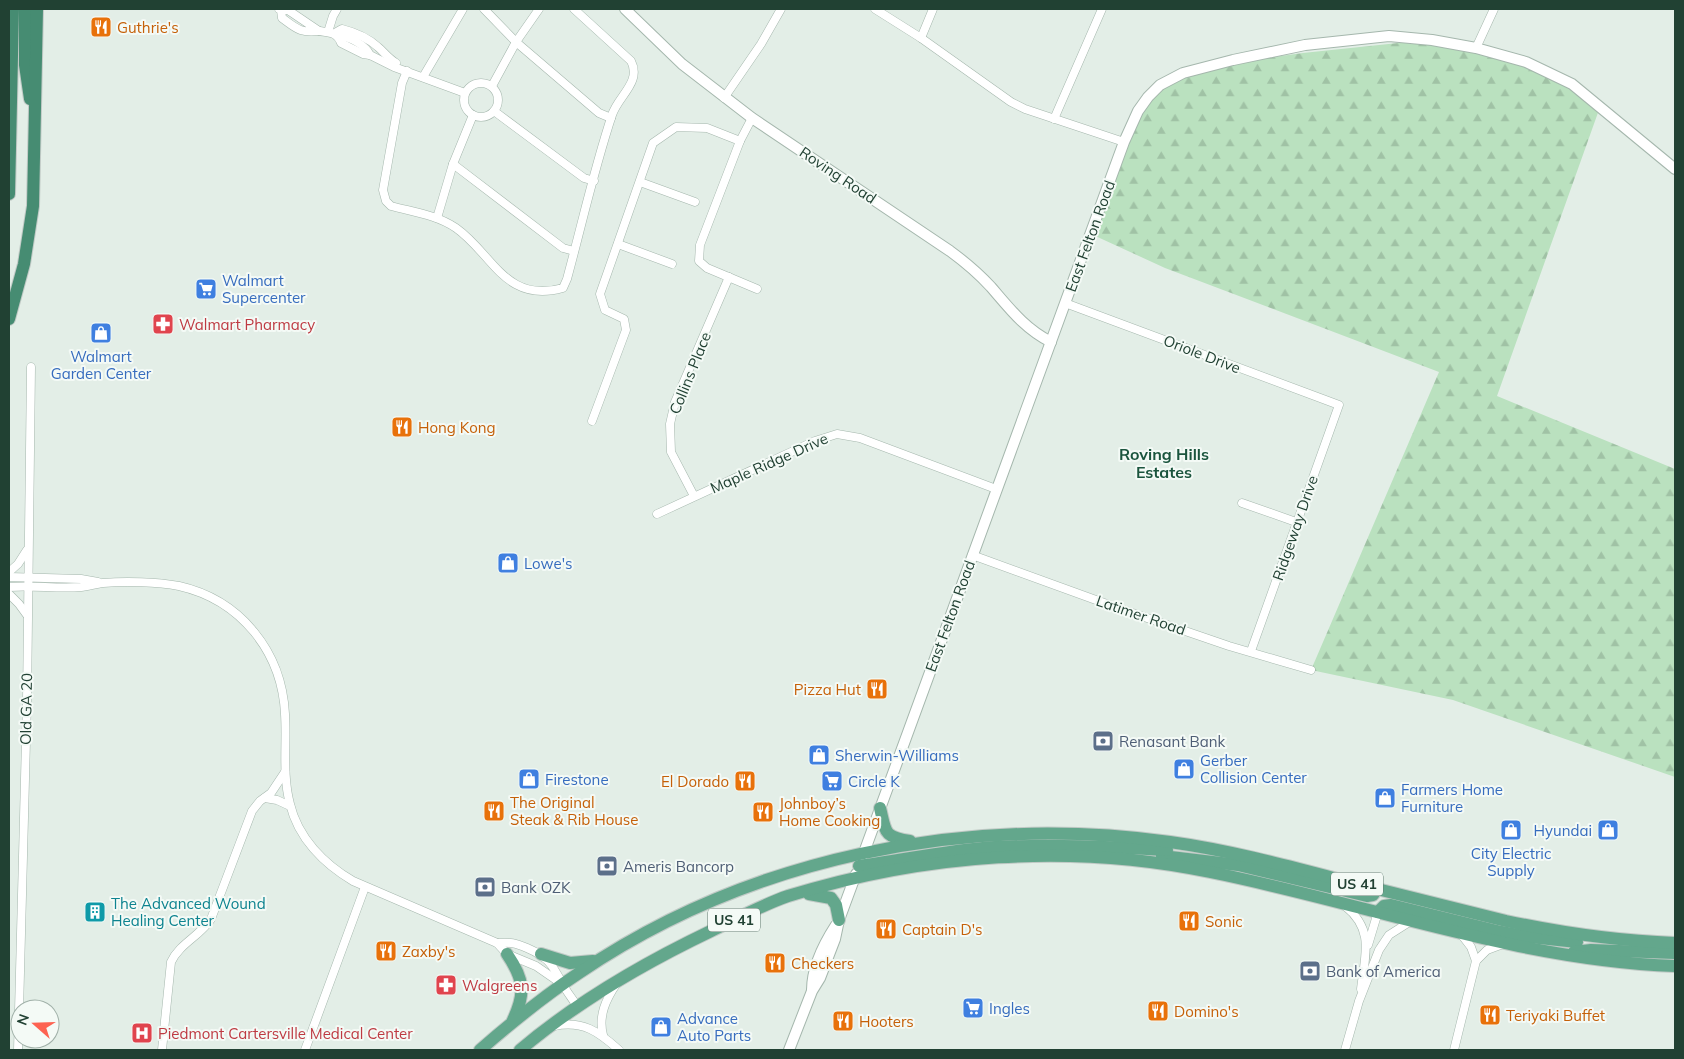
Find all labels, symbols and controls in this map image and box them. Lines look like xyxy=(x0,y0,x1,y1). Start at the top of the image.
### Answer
restaurant icon: Guthrie's xyxy=(89,15,113,39)
place label: Guthrie's xyxy=(117,18,179,37)
street label: Roving Road xyxy=(796,142,880,208)
street label: East Felton Road xyxy=(1061,178,1119,294)
place label: Walmart Supercenter xyxy=(222,271,306,307)
supermarket icon: Walmart Supercenter xyxy=(194,277,218,301)
pharmacy icon: Walmart Pharmacy xyxy=(151,312,175,336)
place label: Walmart Pharmacy xyxy=(179,315,315,334)
shop icon: Walmart Garden Center xyxy=(89,321,113,345)
street label: Collins Place xyxy=(665,329,715,417)
street label: Oriole Drive xyxy=(1161,331,1243,377)
place label: Walmart Garden Center xyxy=(51,347,152,383)
restaurant icon: Hong Kong xyxy=(390,415,414,439)
place label: Hong Kong xyxy=(418,418,496,437)
street label: Maple Ridge Drive xyxy=(707,429,831,497)
district label: Roving Hills Estates xyxy=(1119,444,1209,482)
street label: Ridgeway Drive xyxy=(1268,473,1322,583)
shop icon: Lowe's xyxy=(496,551,520,575)
place label: Lowe's xyxy=(524,554,572,573)
street label: East Felton Road xyxy=(921,558,979,674)
street label: Latimer Road xyxy=(1094,591,1188,639)
street label: Old GA 20 xyxy=(16,673,36,745)
restaurant icon: Pizza Hut xyxy=(865,677,889,701)
place label: Pizza Hut xyxy=(794,680,861,699)
bank icon: Renasant Bank xyxy=(1091,729,1115,753)
place label: Renasant Bank xyxy=(1119,732,1226,751)
shop icon: Sherwin-Williams xyxy=(807,743,831,767)
place label: Sherwin-Williams xyxy=(835,746,959,765)
place label: Gerber Collision Center xyxy=(1200,751,1307,787)
shop icon: Gerber Collision Center xyxy=(1172,757,1196,781)
shop icon: Firestone xyxy=(517,767,541,791)
restaurant icon: El Dorado xyxy=(733,769,757,793)
supermarket icon: Circle K xyxy=(820,769,844,793)
place label: Firestone xyxy=(545,770,609,789)
place label: El Dorado xyxy=(661,772,729,791)
place label: Circle K xyxy=(848,772,900,791)
place label: Farmers Home Furniture xyxy=(1401,780,1503,816)
shop icon: Farmers Home Furniture xyxy=(1373,786,1397,810)
place label: The Original Steak & Rib House xyxy=(510,793,638,829)
place label: Johnboy’s Home Cooking xyxy=(779,794,880,830)
restaurant icon: The Original Steak & Rib House xyxy=(482,799,506,823)
restaurant icon: Johnboy’s Home Cooking xyxy=(751,800,775,824)
shop icon: City Electric Supply xyxy=(1499,818,1523,842)
shop icon: Hyundai xyxy=(1596,818,1620,842)
place label: Hyundai xyxy=(1534,821,1592,840)
place label: City Electric Supply xyxy=(1471,844,1551,880)
bank icon: Ameris Bancorp xyxy=(595,854,619,878)
place label: Ameris Bancorp xyxy=(623,857,734,876)
road number: US 41 xyxy=(1331,872,1383,896)
bank icon: Bank OZK xyxy=(473,875,497,899)
place label: Bank OZK xyxy=(501,878,571,897)
place label: The Advanced Wound Healing Center xyxy=(111,894,266,930)
building icon: The Advanced Wound Healing Center xyxy=(83,900,107,924)
road number: US 41 xyxy=(708,908,760,932)
restaurant icon: Sonic xyxy=(1177,909,1201,933)
place label: Sonic xyxy=(1205,912,1243,931)
restaurant icon: Captain D's xyxy=(874,917,898,941)
place label: Captain D's xyxy=(902,920,982,939)
restaurant icon: Zaxby's xyxy=(374,939,398,963)
place label: Zaxby's xyxy=(402,942,455,961)
restaurant icon: Checkers xyxy=(763,951,787,975)
place label: Checkers xyxy=(791,954,854,973)
bank icon: Bank of America xyxy=(1298,959,1322,983)
place label: Bank of America xyxy=(1326,962,1441,981)
pharmacy icon: Walgreens xyxy=(434,973,458,997)
place label: Walgreens xyxy=(462,976,537,995)
supermarket icon: Ingles xyxy=(961,996,985,1020)
north arrow xyxy=(10,999,60,1049)
place label: Ingles xyxy=(989,999,1030,1018)
restaurant icon: Domino's xyxy=(1146,999,1170,1023)
place label: Domino's xyxy=(1174,1002,1239,1021)
restaurant icon: Teriyaki Buffet xyxy=(1478,1003,1502,1027)
place label: Teriyaki Buffet xyxy=(1506,1006,1605,1025)
place label: Advance Auto Parts xyxy=(677,1009,751,1045)
restaurant icon: Hooters xyxy=(831,1009,855,1033)
text: N xyxy=(13,1012,33,1028)
place label: Hooters xyxy=(859,1012,914,1031)
shop icon: Advance Auto Parts xyxy=(649,1015,673,1039)
hospital icon: Piedmont Cartersville Medical Center xyxy=(130,1021,154,1045)
place label: Piedmont Cartersville Medical Center xyxy=(158,1024,413,1043)

